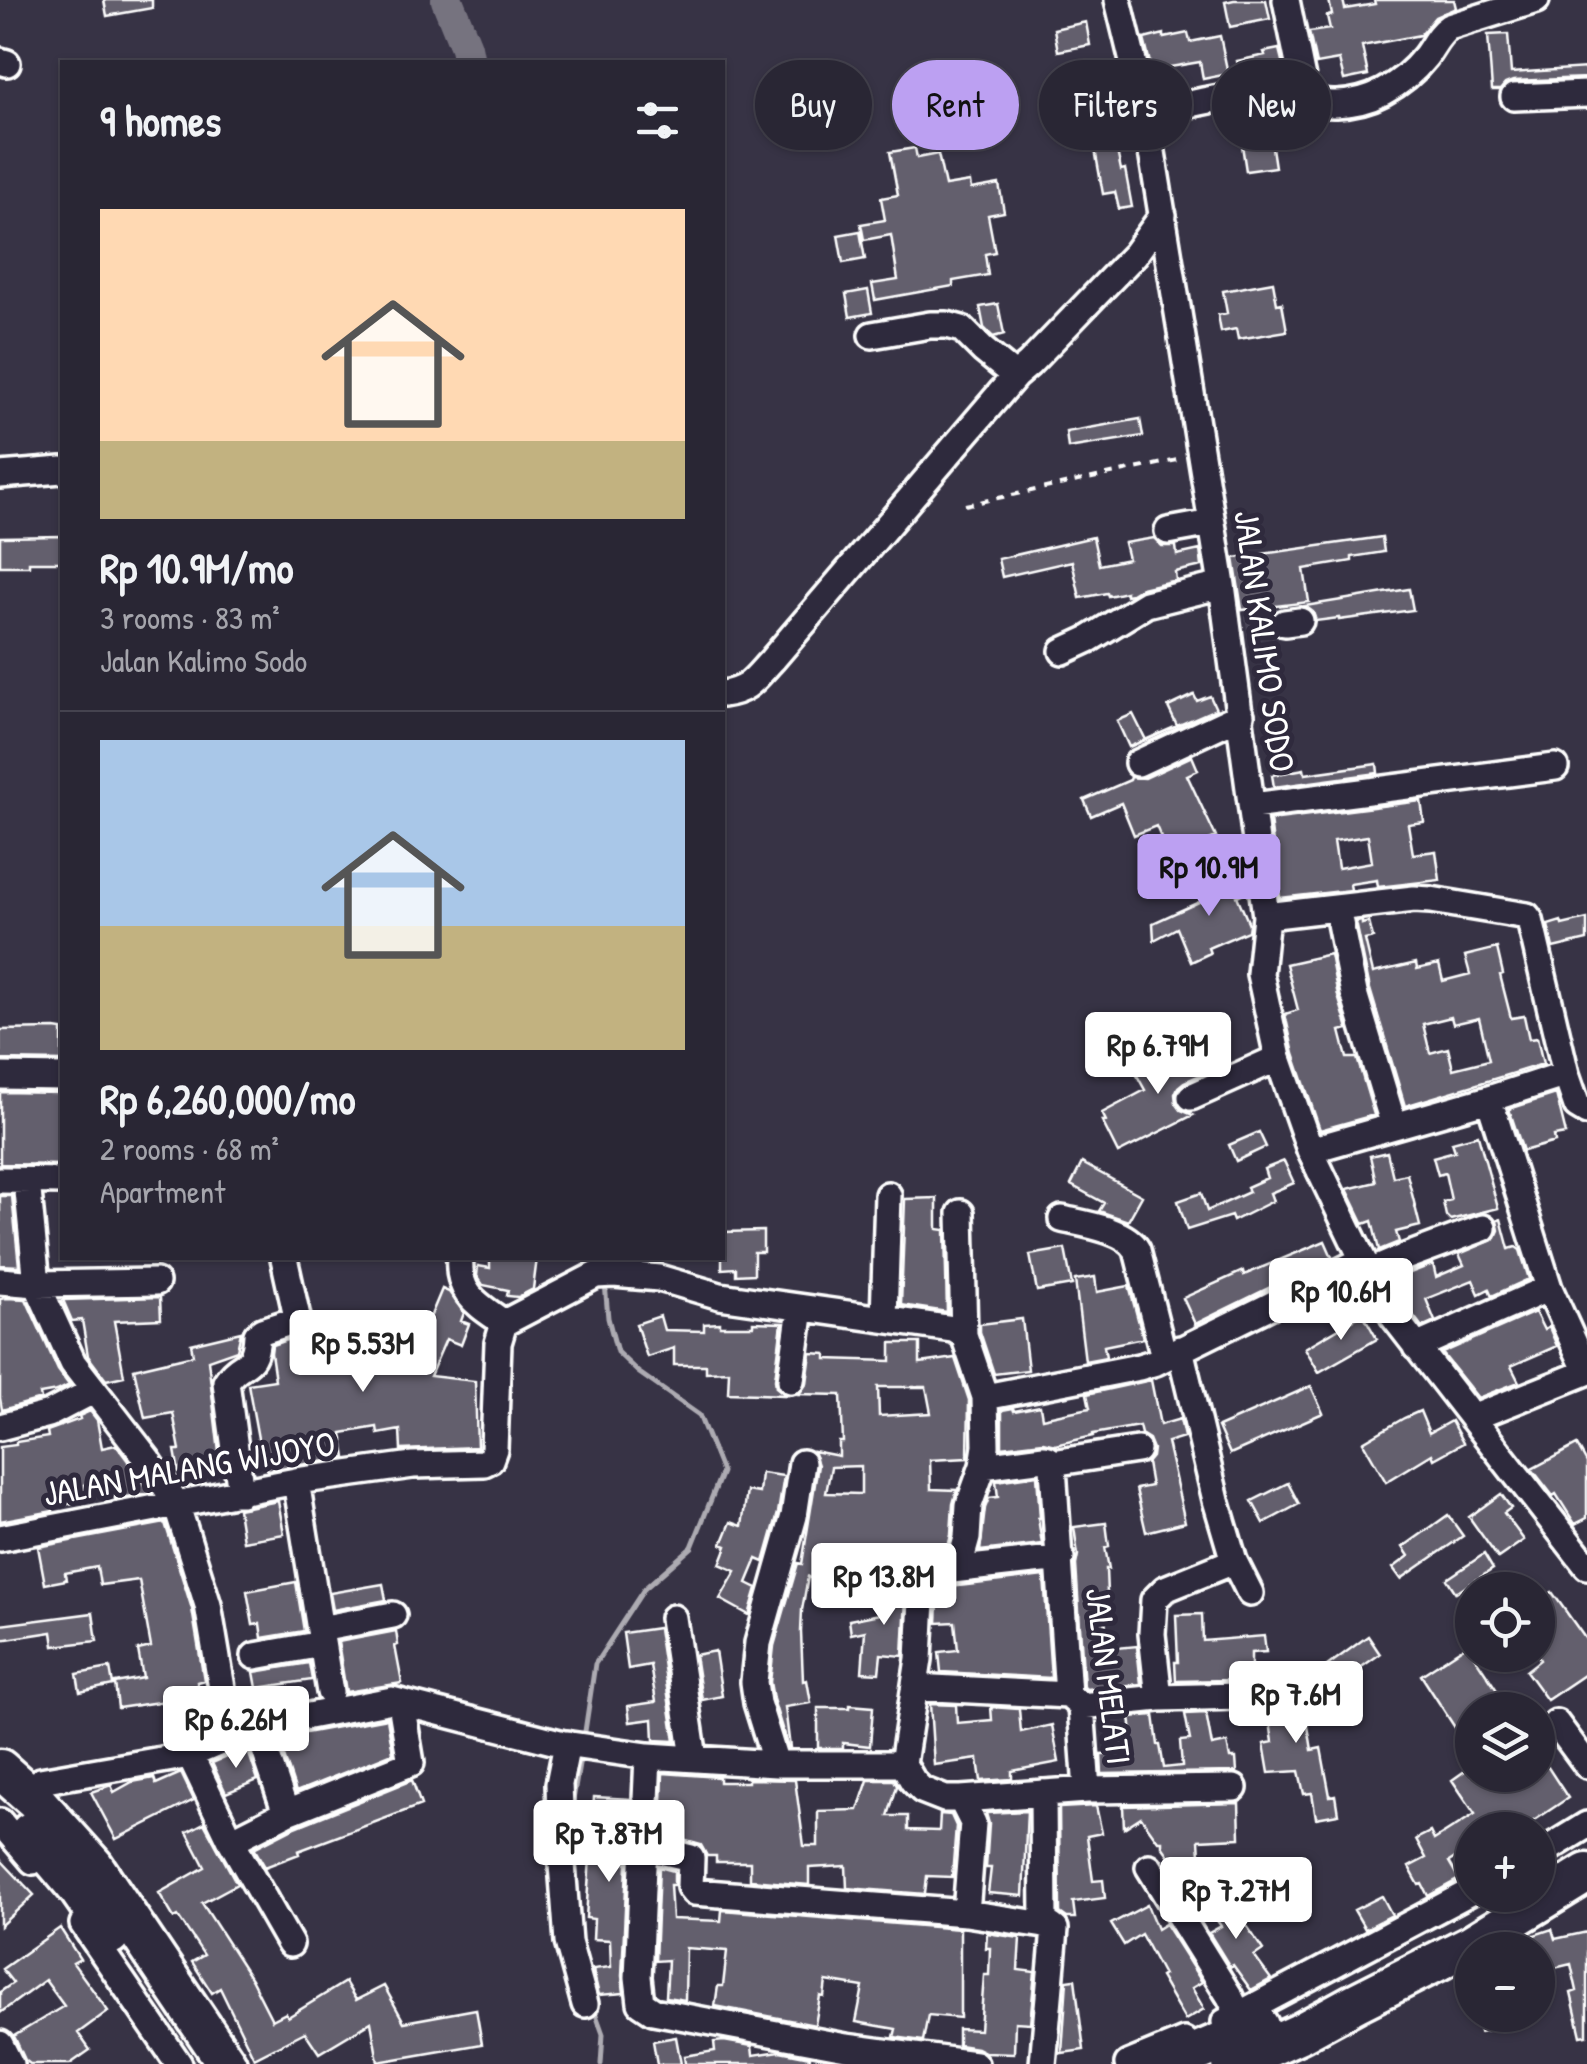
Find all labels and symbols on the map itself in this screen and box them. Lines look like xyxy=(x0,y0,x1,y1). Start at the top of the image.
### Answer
street label: JALAN KALIMO SODO xyxy=(1223,507,1307,775)
pin: Rp 10.9M xyxy=(1106,834,1312,919)
pin: Rp 6.79M xyxy=(1055,1012,1261,1097)
pin: Rp 10.6M xyxy=(1238,1258,1444,1343)
pin: Rp 5.53M xyxy=(260,1310,466,1395)
street label: JALAN MALANG WIJOYO xyxy=(39,1419,339,1517)
pin: Rp 13.8M xyxy=(781,1543,987,1628)
street label: JALAN MELATI xyxy=(1075,1585,1143,1767)
pin: Rp 7.6M xyxy=(1204,1661,1388,1746)
pin: Rp 6.26M xyxy=(133,1686,339,1771)
pin: Rp 7.87M xyxy=(506,1800,712,1885)
pin: Rp 7.27M xyxy=(1133,1857,1339,1942)

